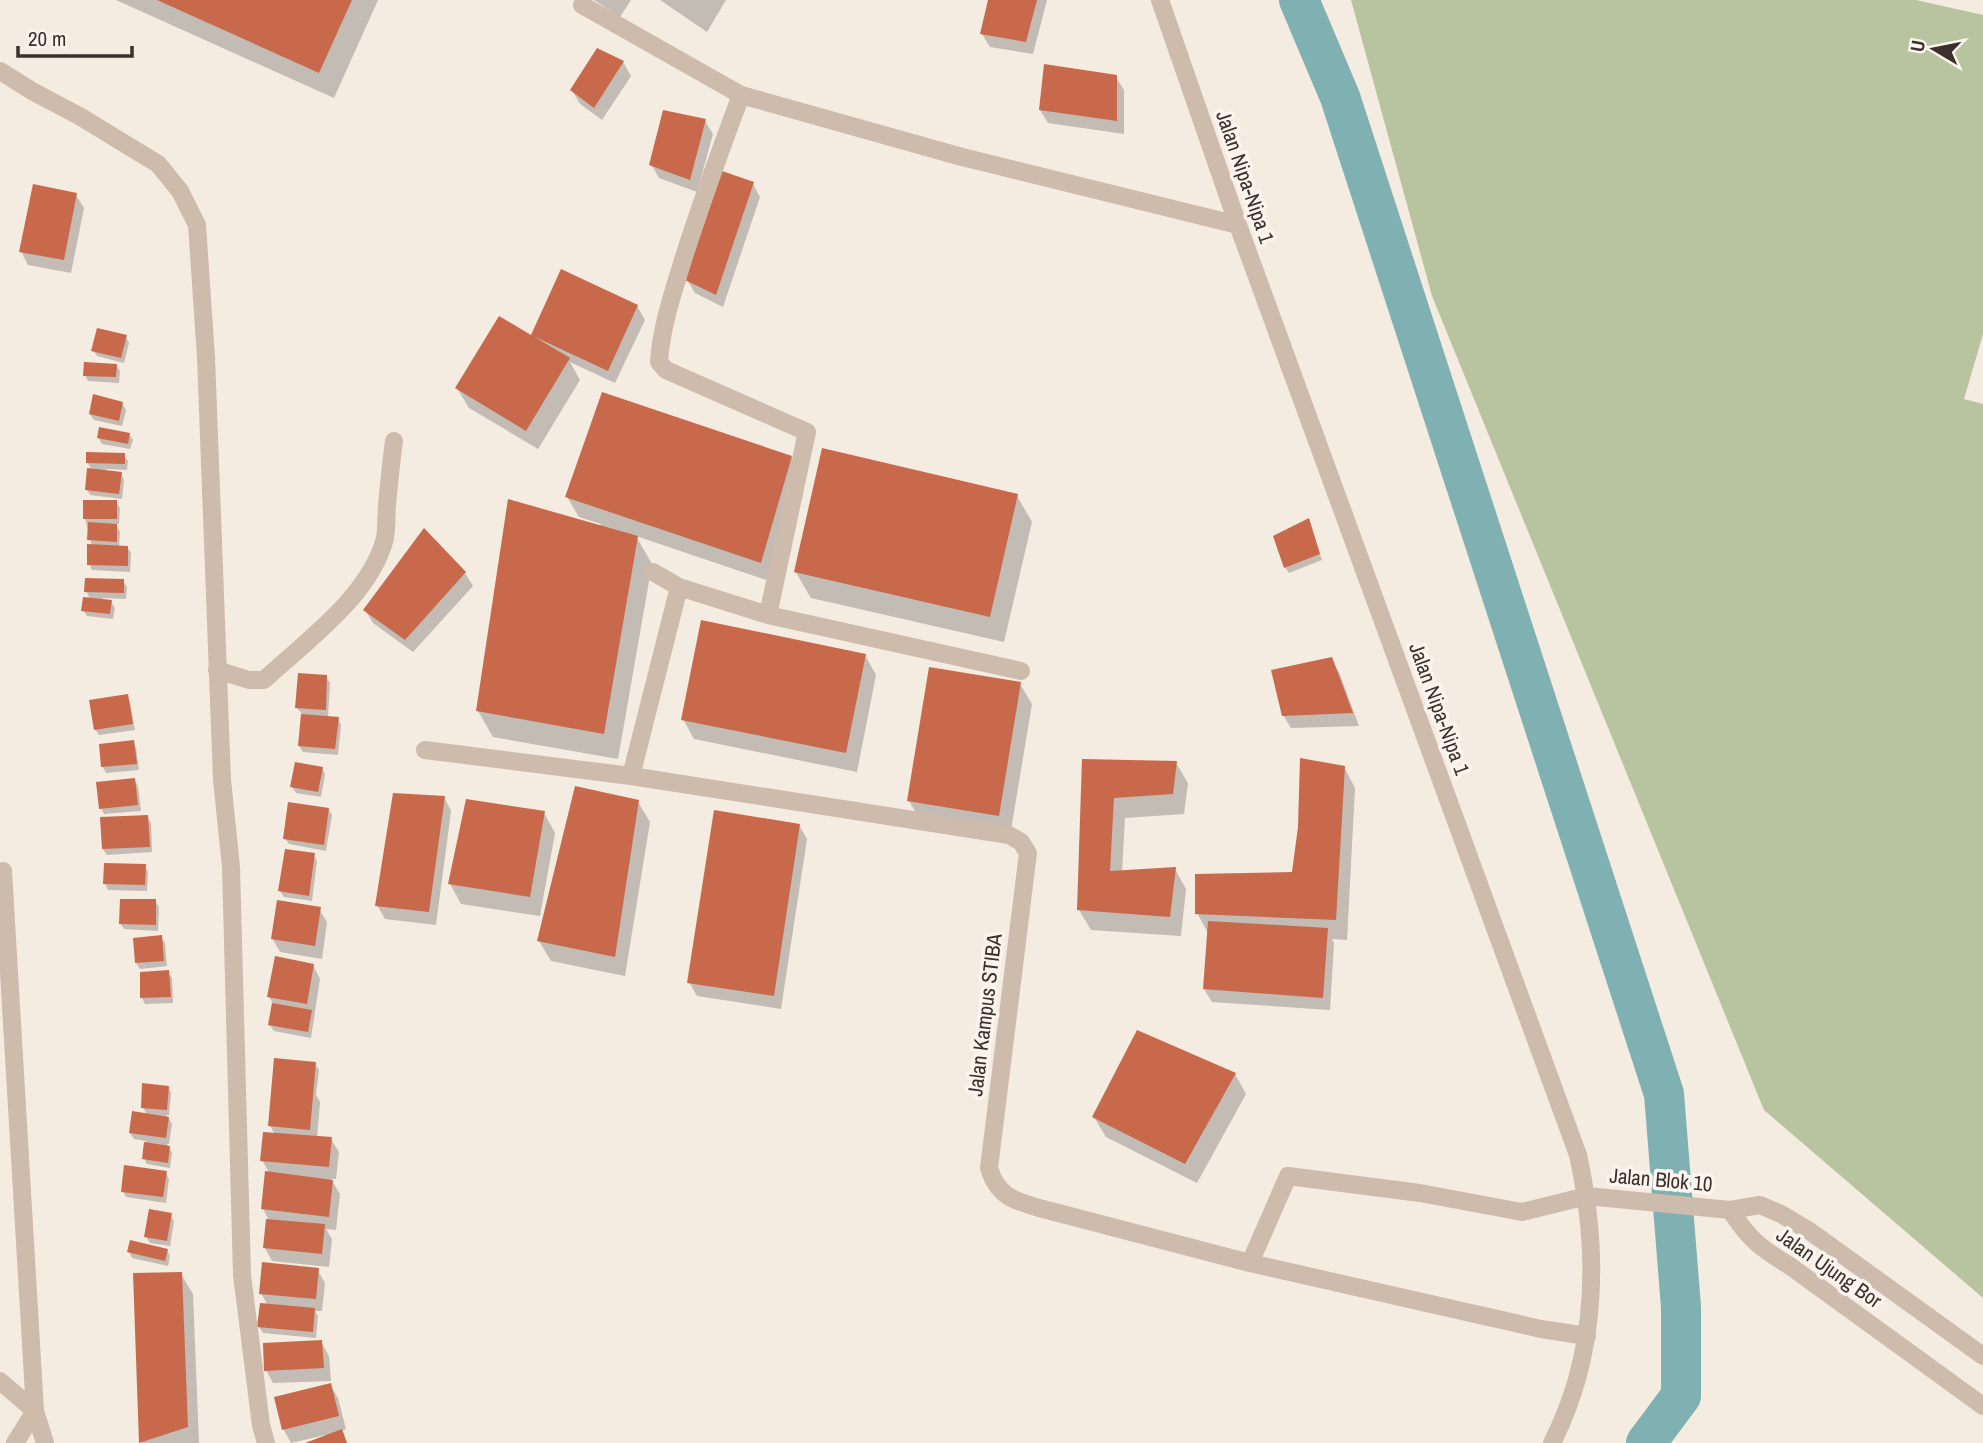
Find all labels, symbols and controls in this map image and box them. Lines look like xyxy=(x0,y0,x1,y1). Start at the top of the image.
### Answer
scale bar xyxy=(18,14,131,58)
north arrow xyxy=(1899,14,1969,84)
text: 20 m xyxy=(28,24,66,53)
text: U xyxy=(1903,38,1931,54)
street label: Jalan Nipa-Nipa 1 xyxy=(1209,106,1282,248)
street label: Jalan Nipa-Nipa 1 xyxy=(1402,639,1477,779)
street label: Jalan Kampus STIBA xyxy=(960,931,1009,1098)
street label: Jalan Blok 10 xyxy=(1608,1161,1714,1198)
street label: Jalan Ujung Bor xyxy=(1771,1221,1888,1315)

